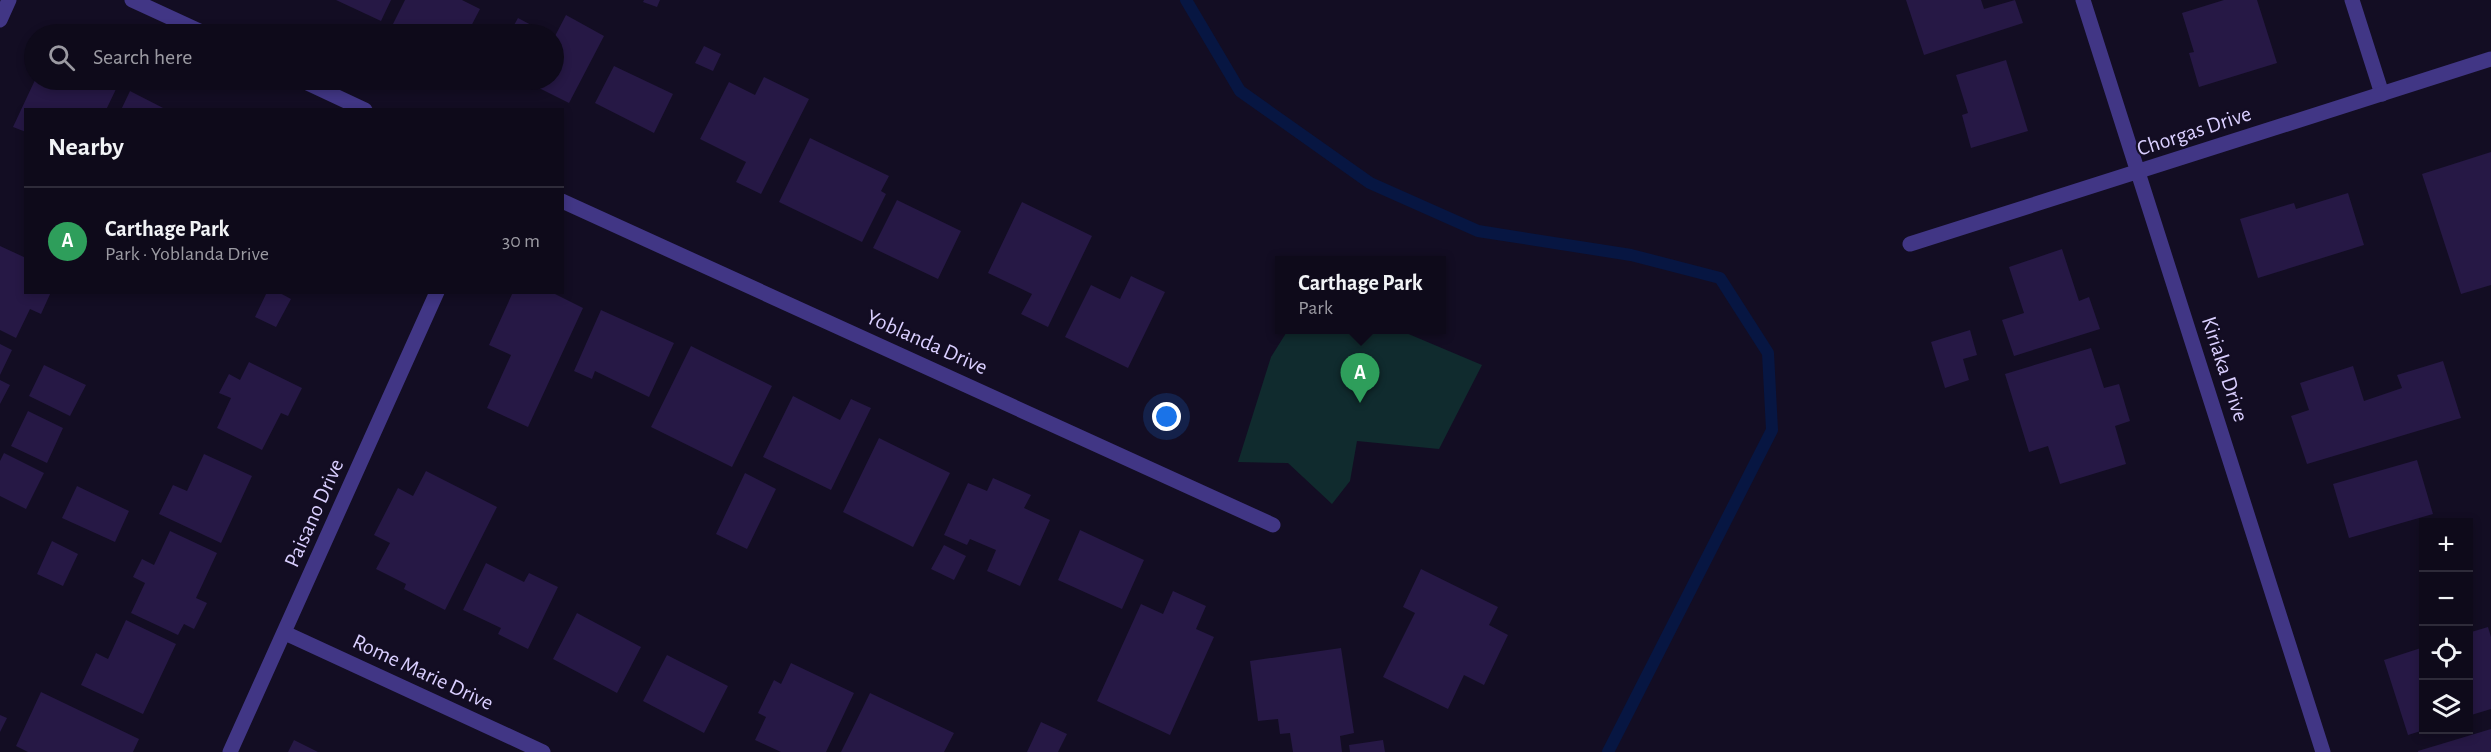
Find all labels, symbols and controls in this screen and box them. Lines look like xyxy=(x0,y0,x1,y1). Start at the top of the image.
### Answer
search box xyxy=(24,24,564,90)
icon: search xyxy=(45,41,78,74)
text: Search here xyxy=(93,46,192,68)
street label: Chorgas Drive xyxy=(2134,102,2254,160)
text: Nearby xyxy=(48,134,124,160)
text: Carthage Park xyxy=(105,218,229,240)
text: A xyxy=(62,231,74,251)
text: 30 m xyxy=(502,231,540,251)
text: Park · Yoblanda Drive xyxy=(105,244,269,264)
popup xyxy=(1275,256,1446,334)
text: Carthage Park xyxy=(1298,272,1423,294)
text: Park xyxy=(1298,298,1333,318)
street label: Yoblanda Drive xyxy=(863,306,991,378)
street label: Kiriaka Drive xyxy=(2198,314,2252,424)
pin: A xyxy=(1340,354,1380,403)
your location xyxy=(1152,402,1181,431)
street label: Paisano Drive xyxy=(280,456,348,570)
map controls xyxy=(2419,518,2473,734)
button: + xyxy=(2419,518,2473,572)
button: − xyxy=(2419,572,2473,626)
button: locate xyxy=(2419,626,2473,680)
street label: Rome Marie Drive xyxy=(349,630,497,714)
button: layers xyxy=(2419,680,2473,734)

